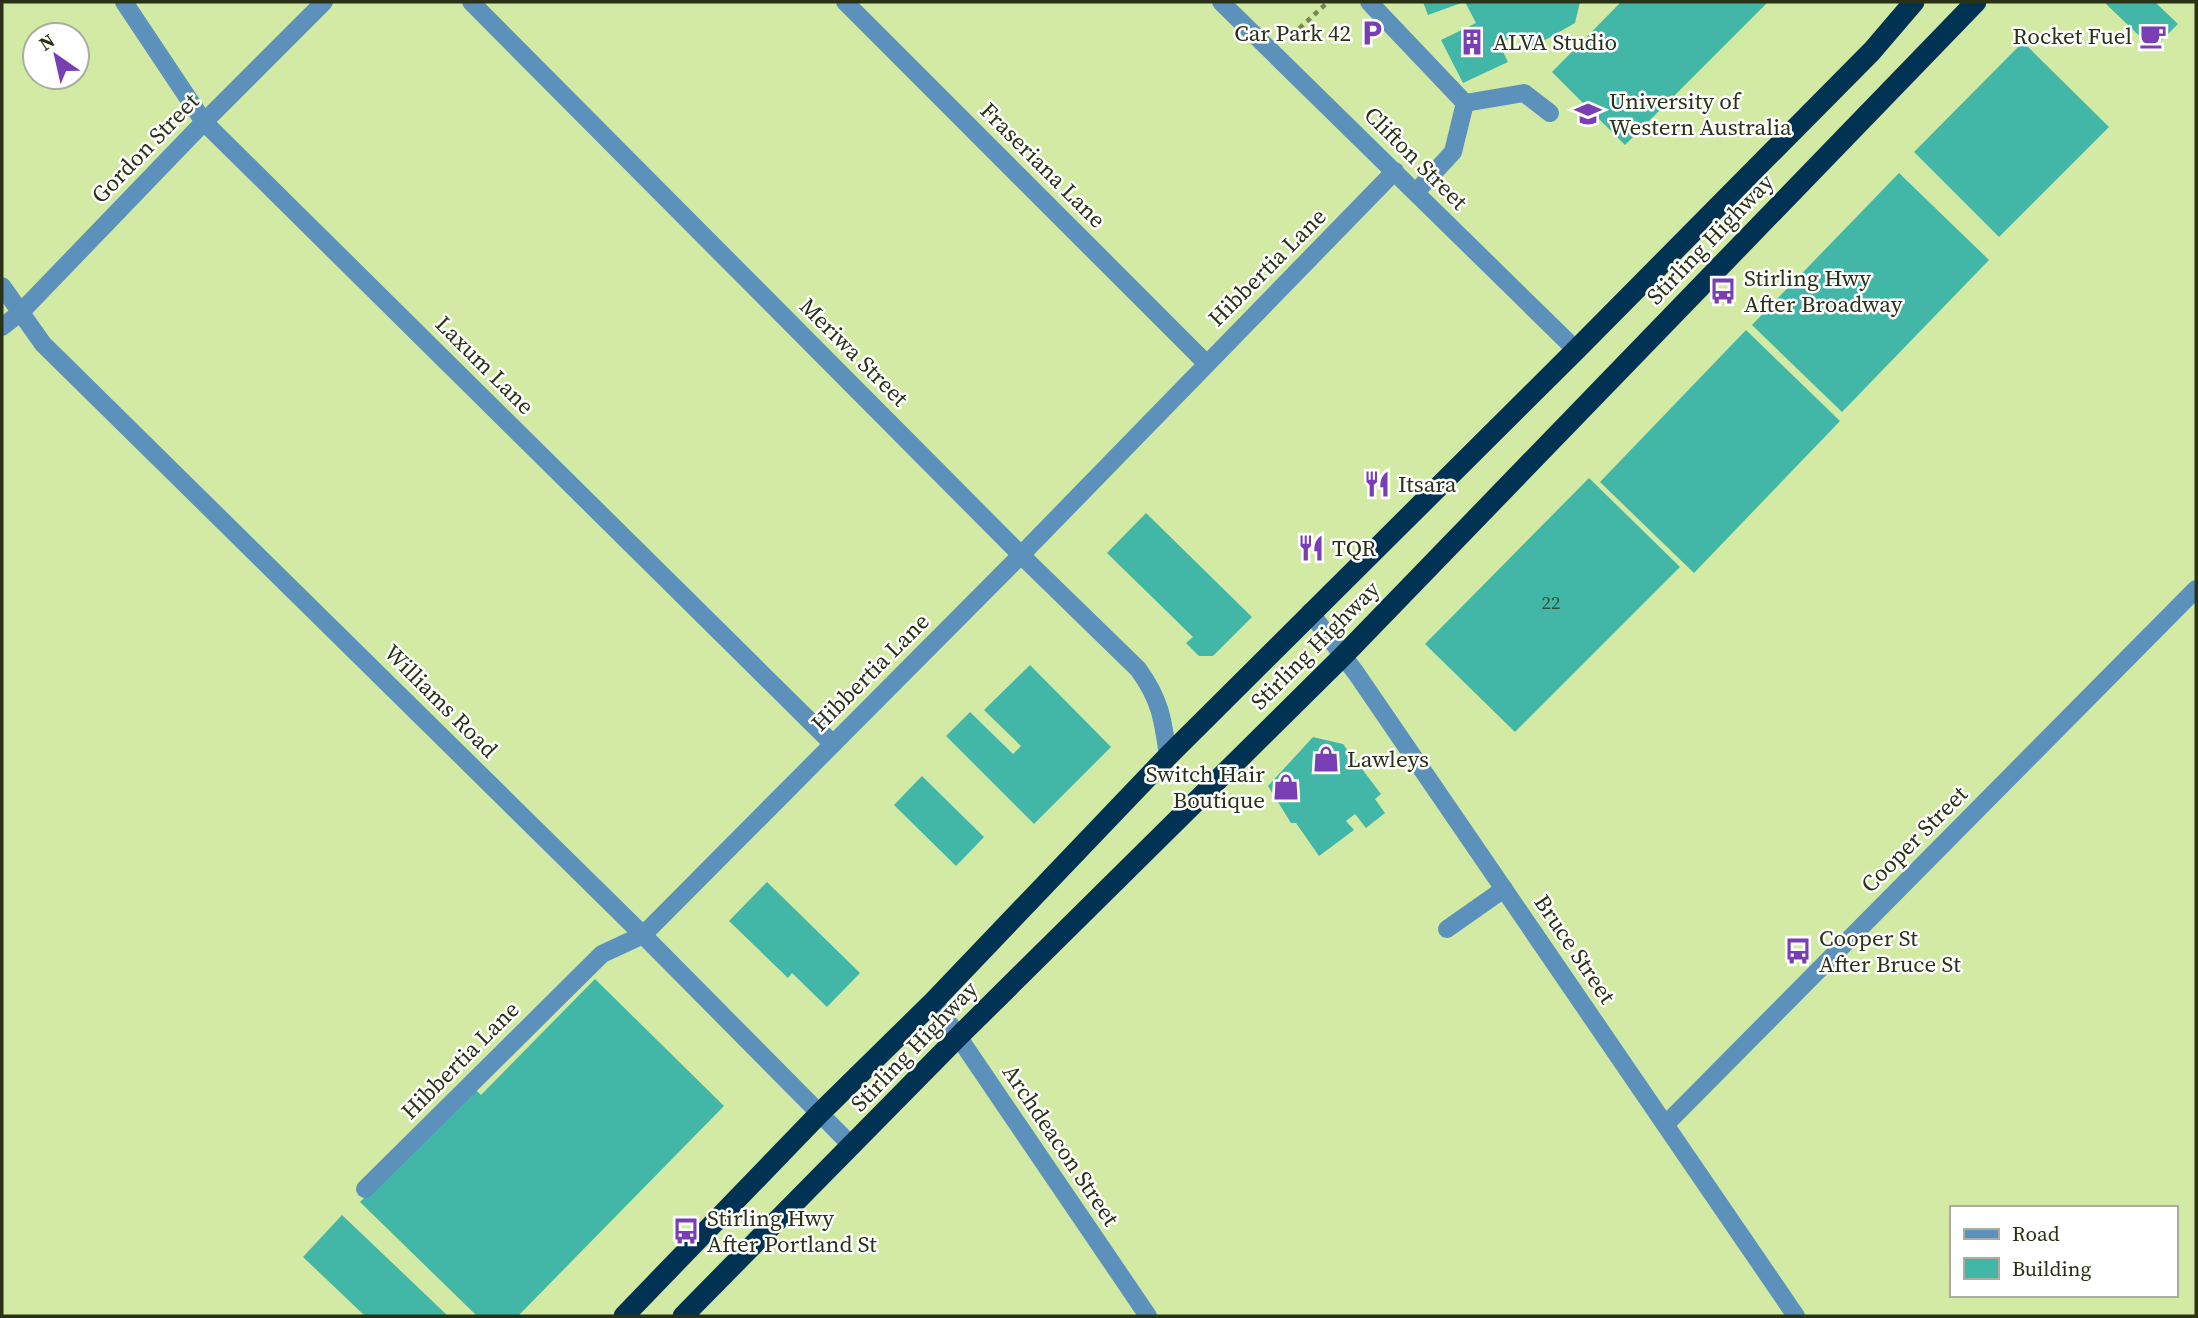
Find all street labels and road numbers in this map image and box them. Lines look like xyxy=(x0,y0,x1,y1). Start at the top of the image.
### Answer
street label: Gordon Street xyxy=(84,85,206,210)
street label: Fraseriana Lane xyxy=(973,95,1113,235)
street label: Clifton Street xyxy=(1357,99,1475,217)
street label: Stirling Highway xyxy=(1639,166,1781,311)
street label: Hibbertia Lane xyxy=(1201,201,1333,333)
street label: Meriwa Street xyxy=(792,290,916,414)
street label: Laxum Lane xyxy=(428,308,542,422)
street label: Stirling Highway xyxy=(1243,573,1387,717)
street label: Hibbertia Lane xyxy=(804,606,936,738)
street label: Williams Road xyxy=(377,637,505,765)
street label: Cooper Street xyxy=(1853,778,1975,900)
street label: Bruce Street xyxy=(1527,888,1624,1010)
street label: Stirling Highway xyxy=(843,973,985,1118)
street label: Hibbertia Lane xyxy=(394,994,526,1126)
street label: Archdeacon Street xyxy=(995,1058,1127,1232)

